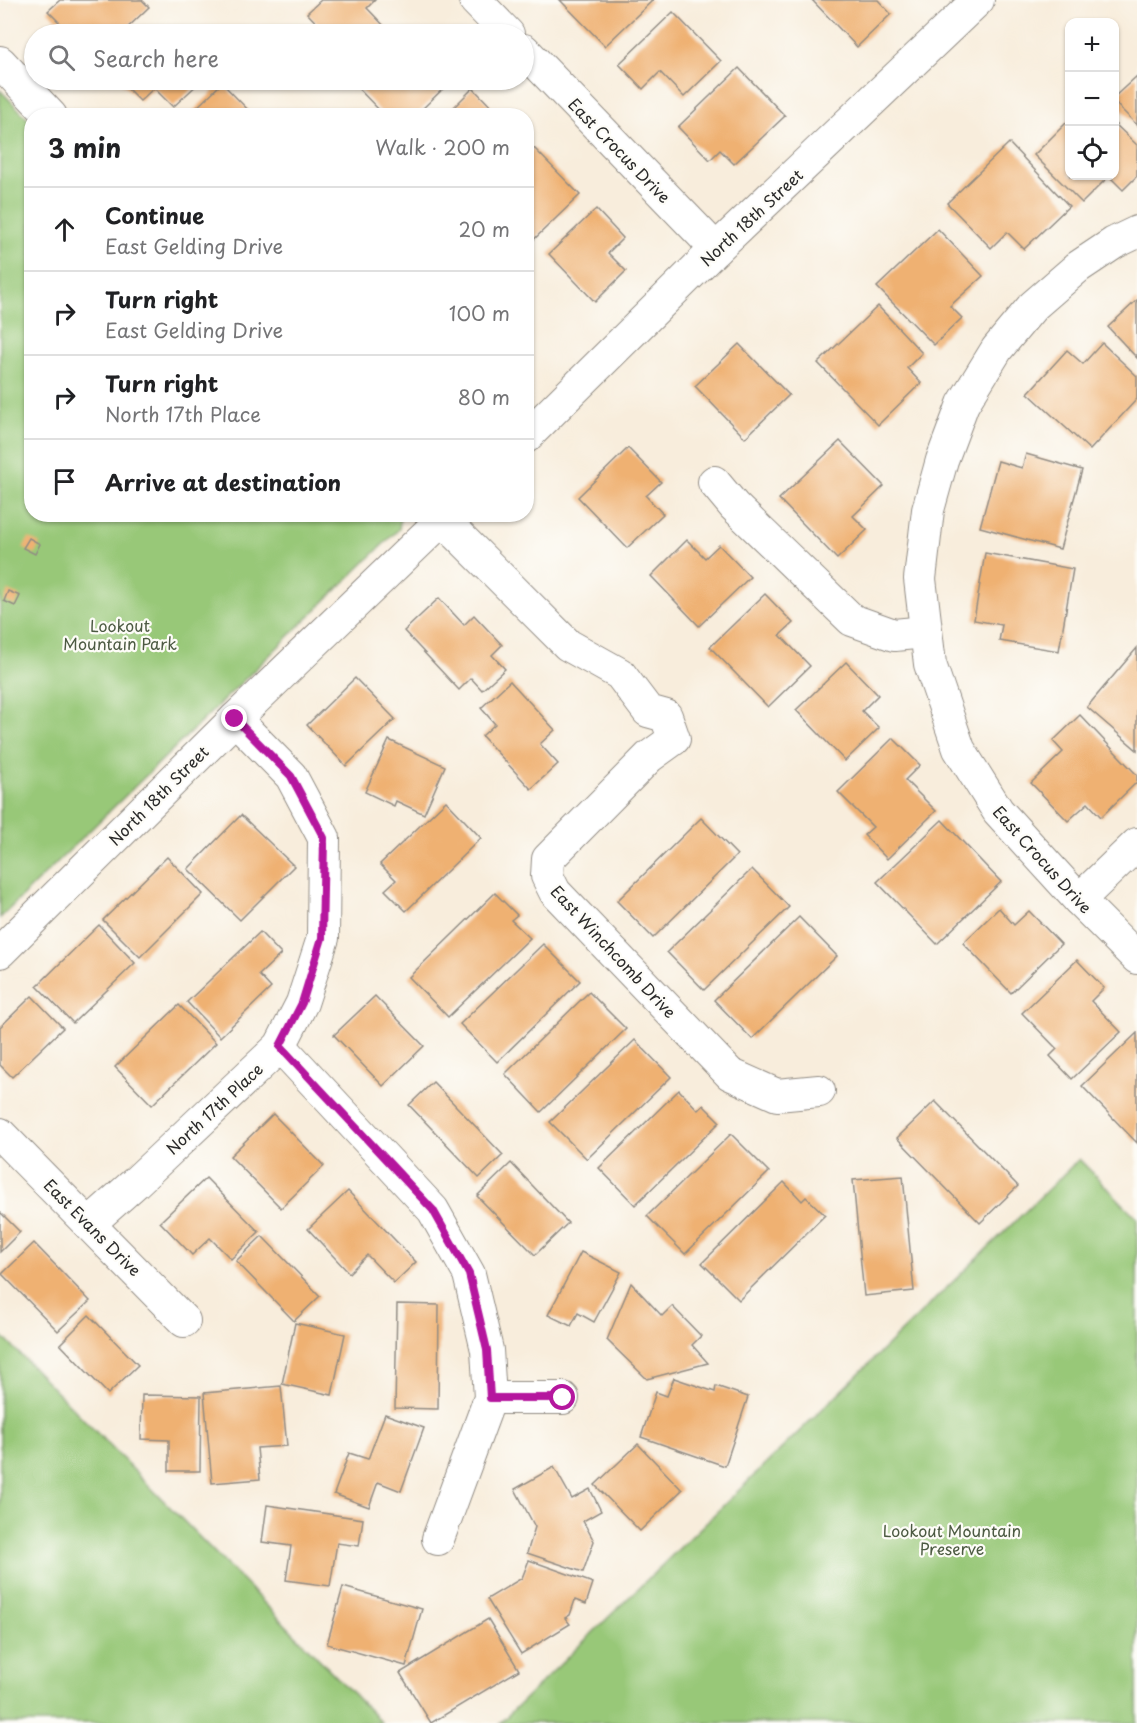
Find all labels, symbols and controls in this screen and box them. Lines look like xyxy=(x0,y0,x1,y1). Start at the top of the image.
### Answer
map controls xyxy=(1065,18,1119,180)
button: + xyxy=(1065,18,1119,72)
search box xyxy=(24,24,534,90)
icon: search xyxy=(45,41,78,74)
text: Search here xyxy=(93,41,219,74)
button: − xyxy=(1065,72,1119,126)
street label: East Crocus Drive xyxy=(563,92,677,208)
button: locate xyxy=(1065,126,1119,180)
text: 3 min xyxy=(48,128,121,167)
text: Walk · 200 m xyxy=(375,132,510,162)
street label: North 18th Street xyxy=(694,163,808,271)
text: Continue xyxy=(105,198,204,231)
icon: ahead xyxy=(48,213,81,246)
text: 20 m xyxy=(458,214,510,244)
text: East Gelding Drive xyxy=(105,231,283,261)
text: Turn right xyxy=(105,282,218,315)
icon: right xyxy=(48,297,81,330)
text: 100 m xyxy=(449,298,510,328)
text: East Gelding Drive xyxy=(105,315,283,345)
text: Turn right xyxy=(105,366,218,399)
icon: right xyxy=(48,381,81,414)
text: 80 m xyxy=(458,382,510,412)
text: North 17th Place xyxy=(105,399,261,429)
icon: arrive xyxy=(48,465,81,498)
text: Arrive at destination xyxy=(105,465,341,498)
park label: Lookout Mountain Park xyxy=(63,613,177,655)
route end xyxy=(221,705,247,731)
street label: North 18th Street xyxy=(103,740,213,850)
street label: East Crocus Drive xyxy=(988,800,1098,918)
street label: East Winchcomb Drive xyxy=(546,879,682,1023)
street label: North 17th Place xyxy=(160,1056,268,1159)
street label: East Evans Drive xyxy=(39,1173,147,1281)
route start xyxy=(549,1384,575,1410)
park label: Lookout Mountain Preserve xyxy=(883,1518,1021,1560)

